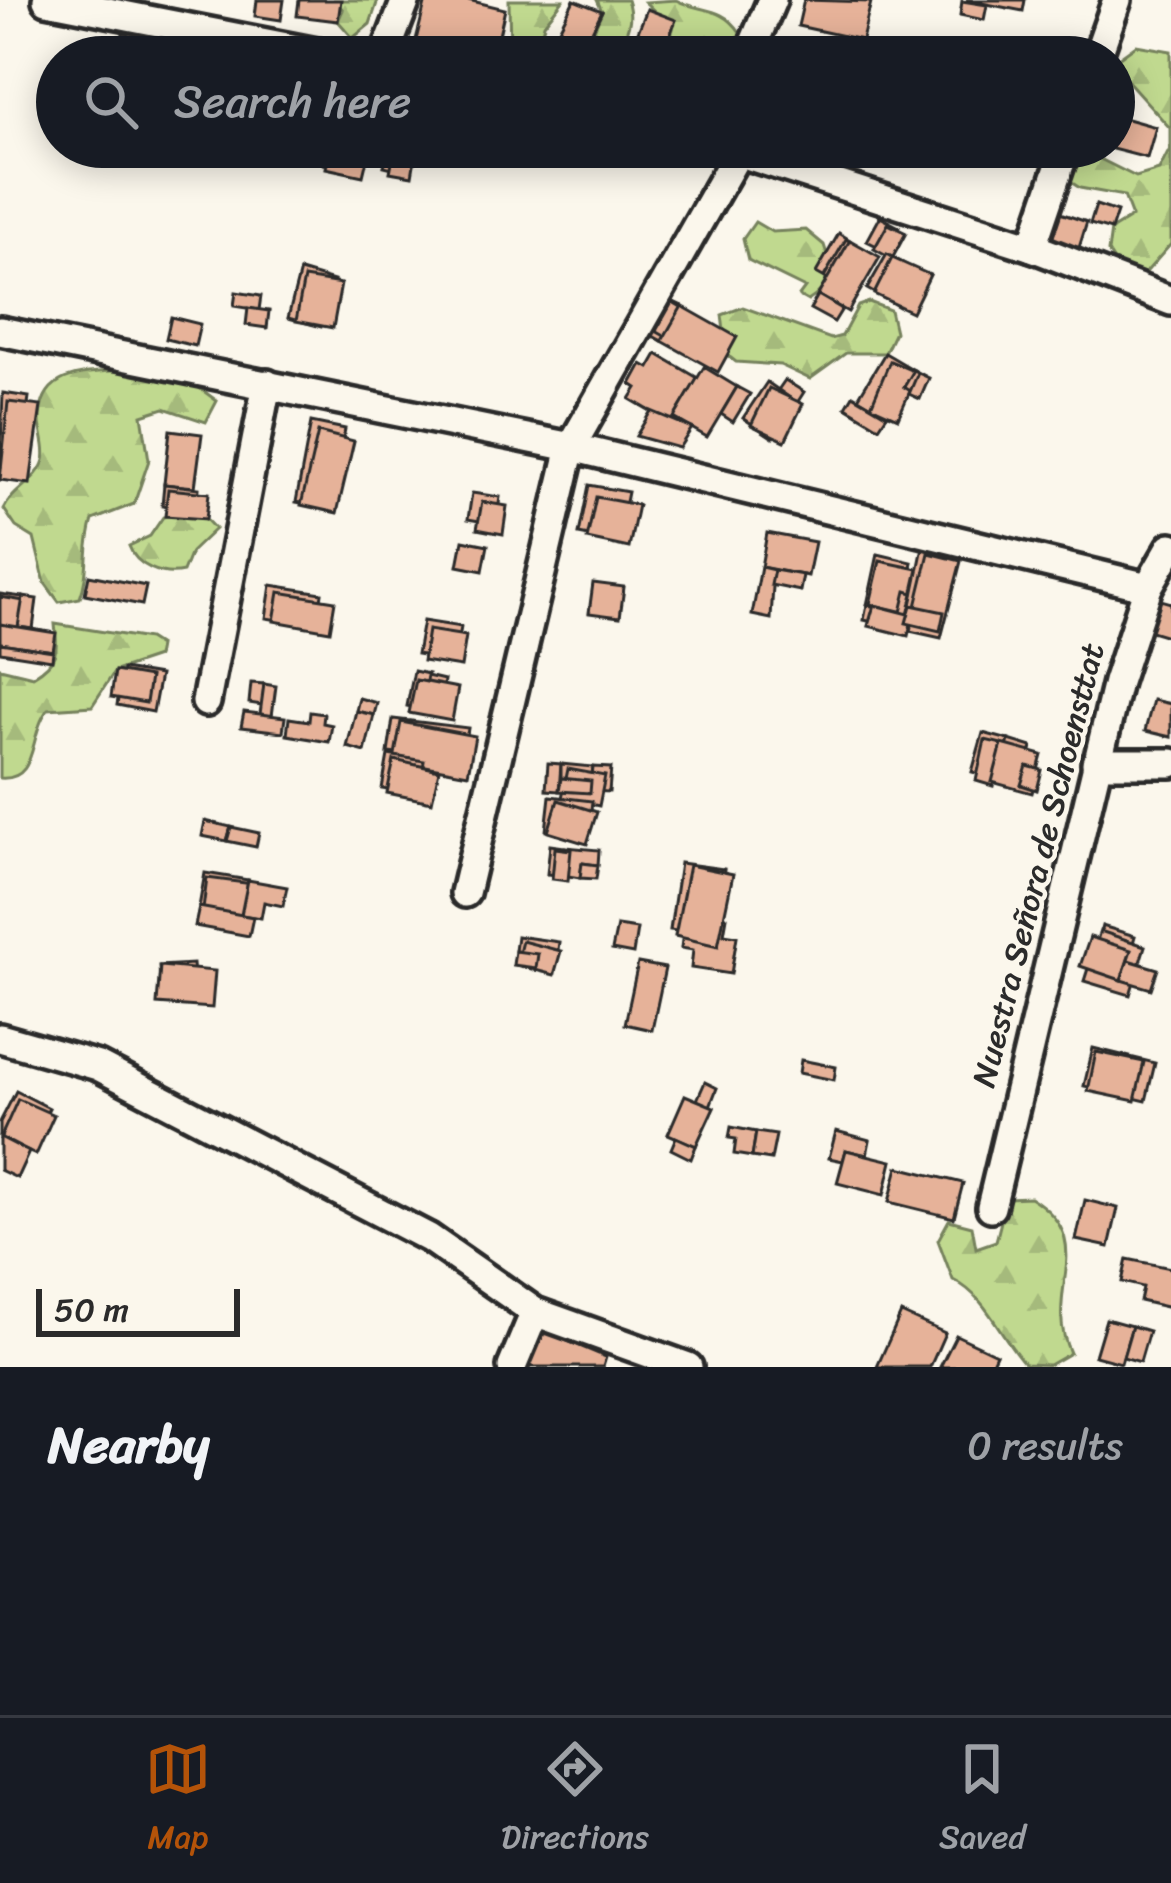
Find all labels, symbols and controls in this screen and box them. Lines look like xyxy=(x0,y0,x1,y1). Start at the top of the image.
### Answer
search box xyxy=(36,36,1135,168)
text: Search here xyxy=(174,62,411,142)
icon: search xyxy=(78,69,144,135)
street label: Nuestra Señora de Schoensttat xyxy=(955,637,1121,1093)
text: 50 m xyxy=(54,1281,129,1339)
scale bar xyxy=(36,1283,240,1336)
text: Nearby xyxy=(48,1400,209,1490)
text: 0 results xyxy=(967,1411,1123,1480)
tab: Map xyxy=(145,1736,211,1866)
tab: Directions xyxy=(501,1736,649,1866)
tab: Saved xyxy=(939,1736,1026,1866)

